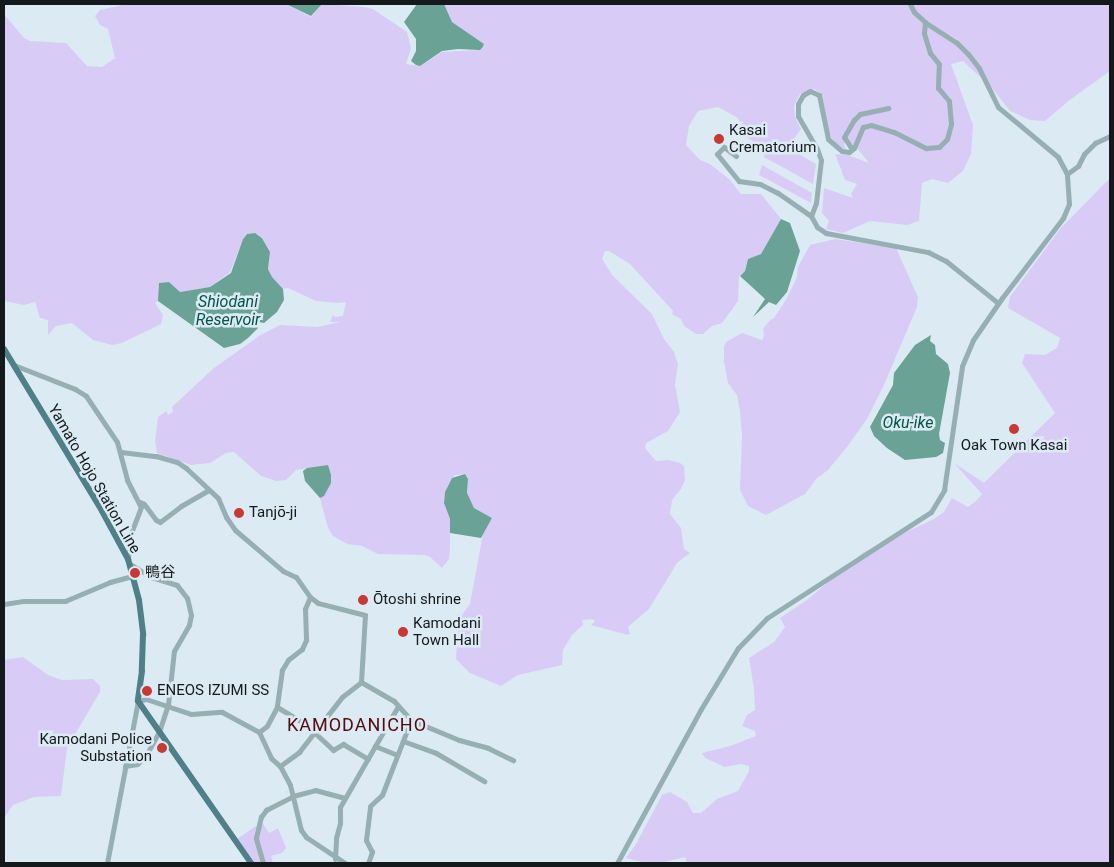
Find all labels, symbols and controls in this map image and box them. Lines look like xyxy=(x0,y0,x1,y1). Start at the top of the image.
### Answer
place label: Kasai Crematorium xyxy=(729,121,816,156)
marker: Kasai Crematorium xyxy=(713,133,725,145)
water label: Shiodani Reservoir xyxy=(196,292,260,330)
street label: Yamato Hojo Station Line xyxy=(44,401,144,557)
water label: Oku-ike xyxy=(882,413,934,433)
marker: Oak Town Kasai xyxy=(1008,423,1020,435)
place label: Oak Town Kasai xyxy=(961,437,1067,455)
place label: Tanjō-ji xyxy=(249,504,297,522)
marker: Tanjō-ji xyxy=(233,507,245,519)
place label: 鴨谷 xyxy=(145,564,175,582)
marker: 鴨谷 xyxy=(129,567,141,579)
place label: Ōtoshi shrine xyxy=(373,591,461,609)
marker: Ōtoshi shrine xyxy=(357,594,369,606)
place label: Kamodani Town Hall xyxy=(413,614,481,649)
marker: Kamodani Town Hall xyxy=(397,626,409,638)
place label: ENEOS IZUMI SS xyxy=(157,682,269,700)
marker: ENEOS IZUMI SS xyxy=(141,685,153,697)
district label: KAMODANICHO xyxy=(286,714,428,736)
place label: Kamodani Police Substation xyxy=(39,730,152,765)
marker: Kamodani Police Substation xyxy=(156,742,168,754)

